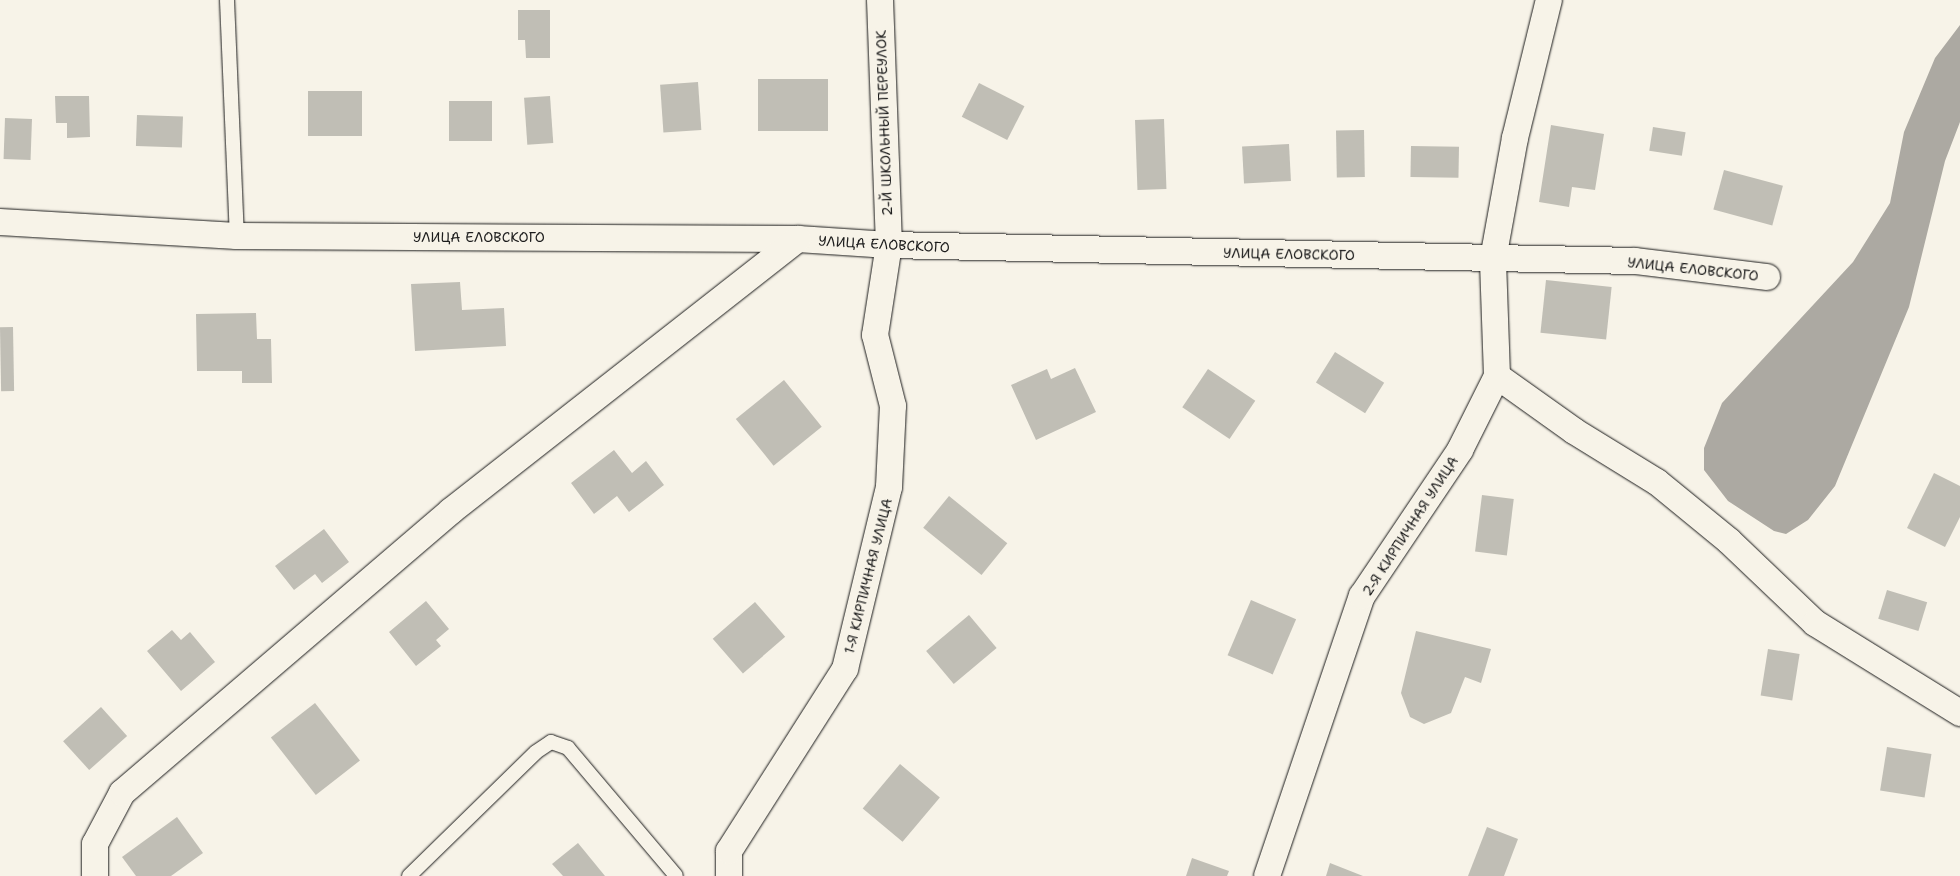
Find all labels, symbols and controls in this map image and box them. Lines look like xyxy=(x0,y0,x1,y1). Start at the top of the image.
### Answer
street label: 2-Й ШКОЛЬНЫЙ ПЕРЕУЛОК xyxy=(872,30,896,216)
street label: УЛИЦА ЕЛОВСКОГО xyxy=(413,229,545,245)
street label: УЛИЦА ЕЛОВСКОГО xyxy=(818,232,950,256)
street label: УЛИЦА ЕЛОВСКОГО xyxy=(1223,244,1355,264)
street label: УЛИЦА ЕЛОВСКОГО xyxy=(1627,254,1759,284)
street label: 2-Я КИРПИЧНАЯ УЛИЦА xyxy=(1359,453,1461,599)
street label: 1-Я КИРПИЧНАЯ УЛИЦА xyxy=(841,497,895,655)

